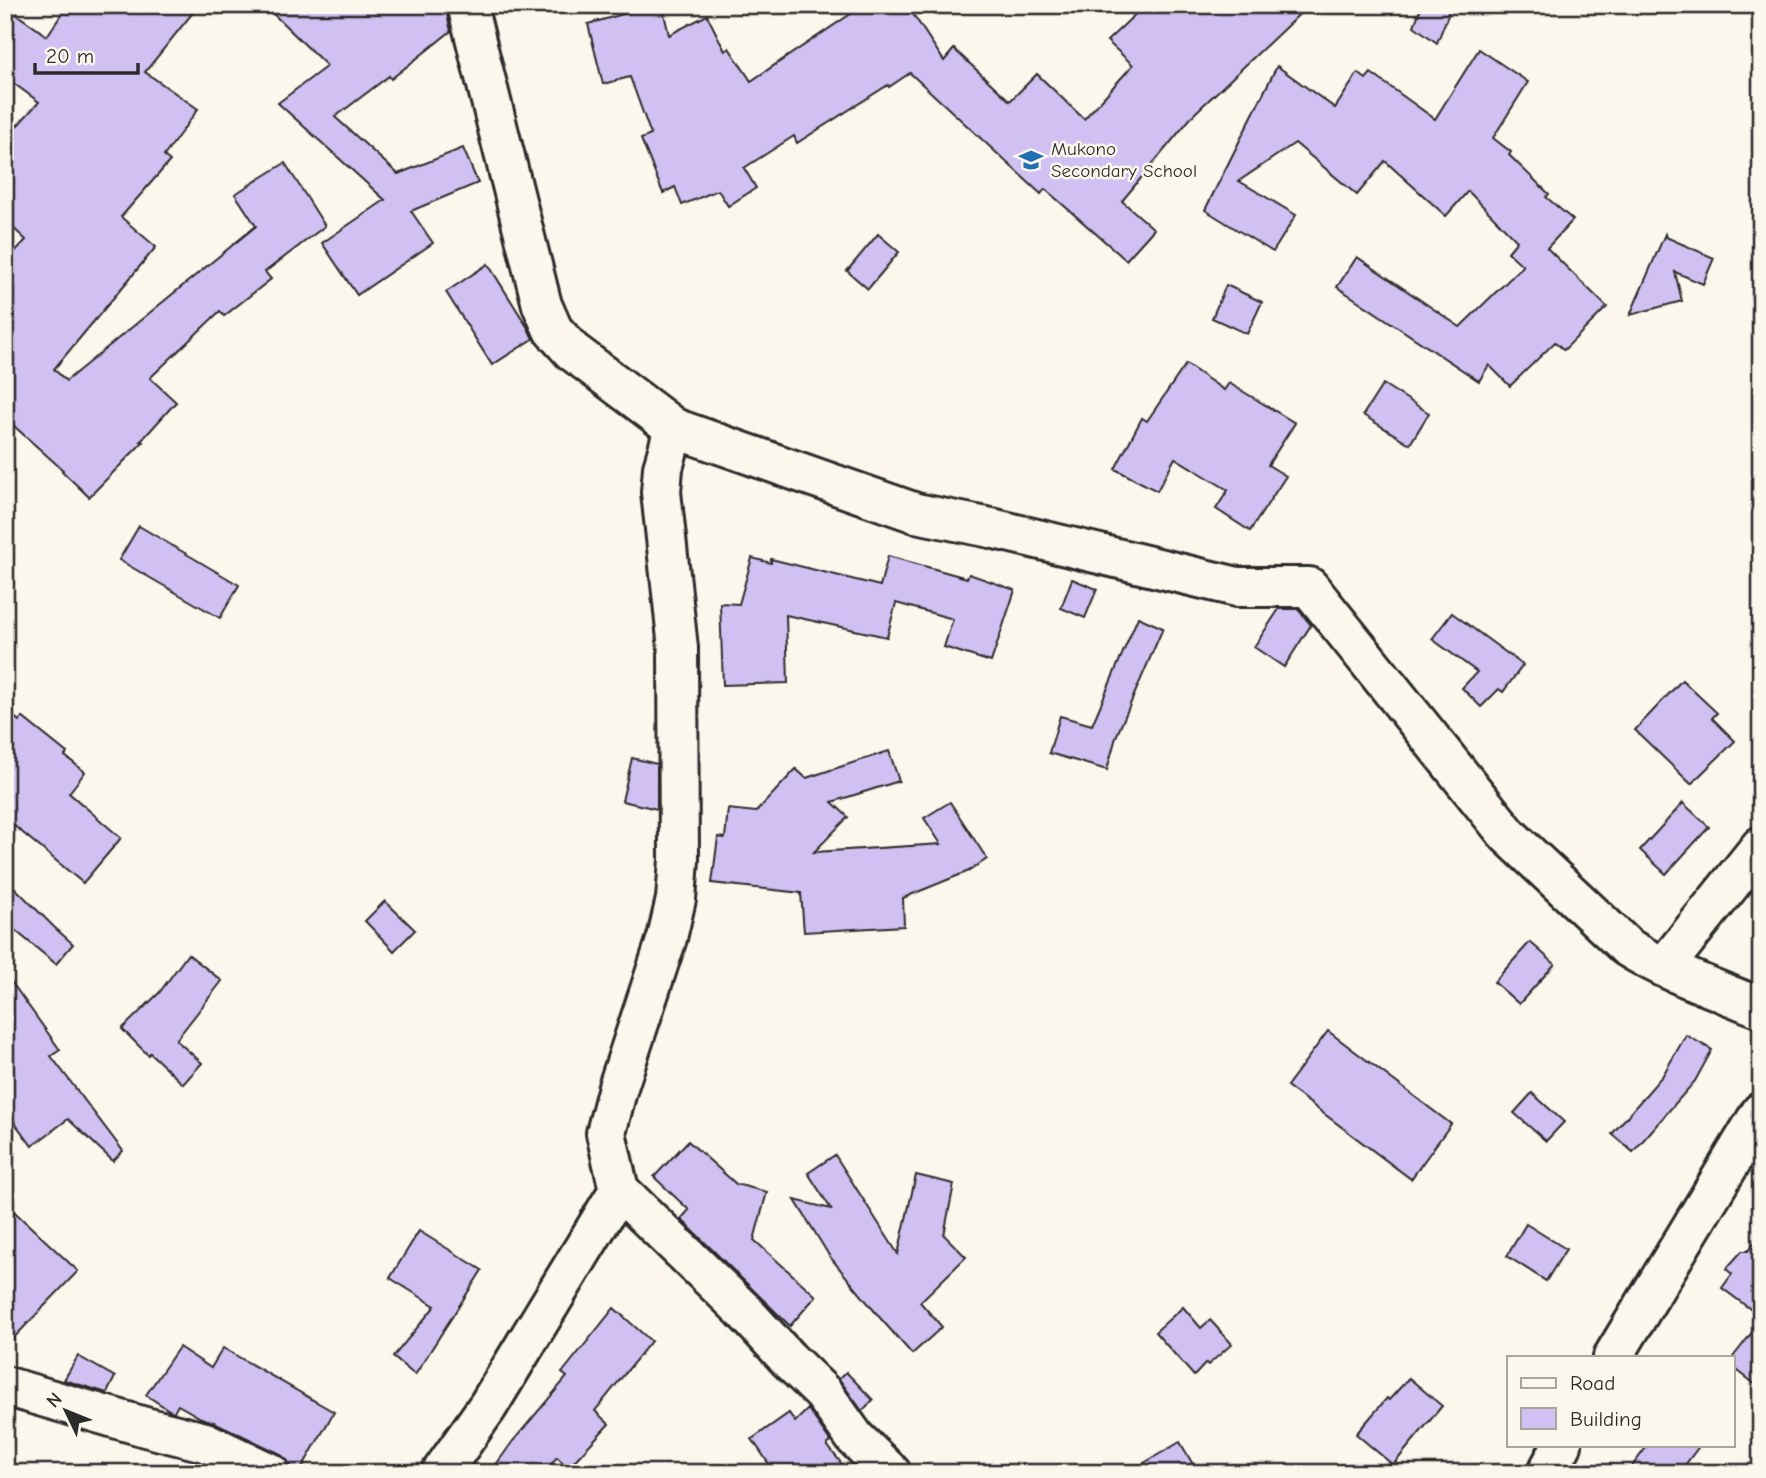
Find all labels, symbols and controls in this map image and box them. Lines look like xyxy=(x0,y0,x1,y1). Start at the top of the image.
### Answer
scale bar xyxy=(35,32,138,76)
text: 20 m xyxy=(46,44,94,68)
place label: Mukono Secondary School xyxy=(1051,138,1197,182)
school or university icon: Mukono Secondary School xyxy=(1017,146,1045,174)
legend xyxy=(1507,1356,1734,1446)
text: Road xyxy=(1570,1371,1615,1395)
north arrow xyxy=(32,1376,102,1446)
text: N xyxy=(42,1388,67,1412)
text: Building xyxy=(1570,1407,1642,1431)

